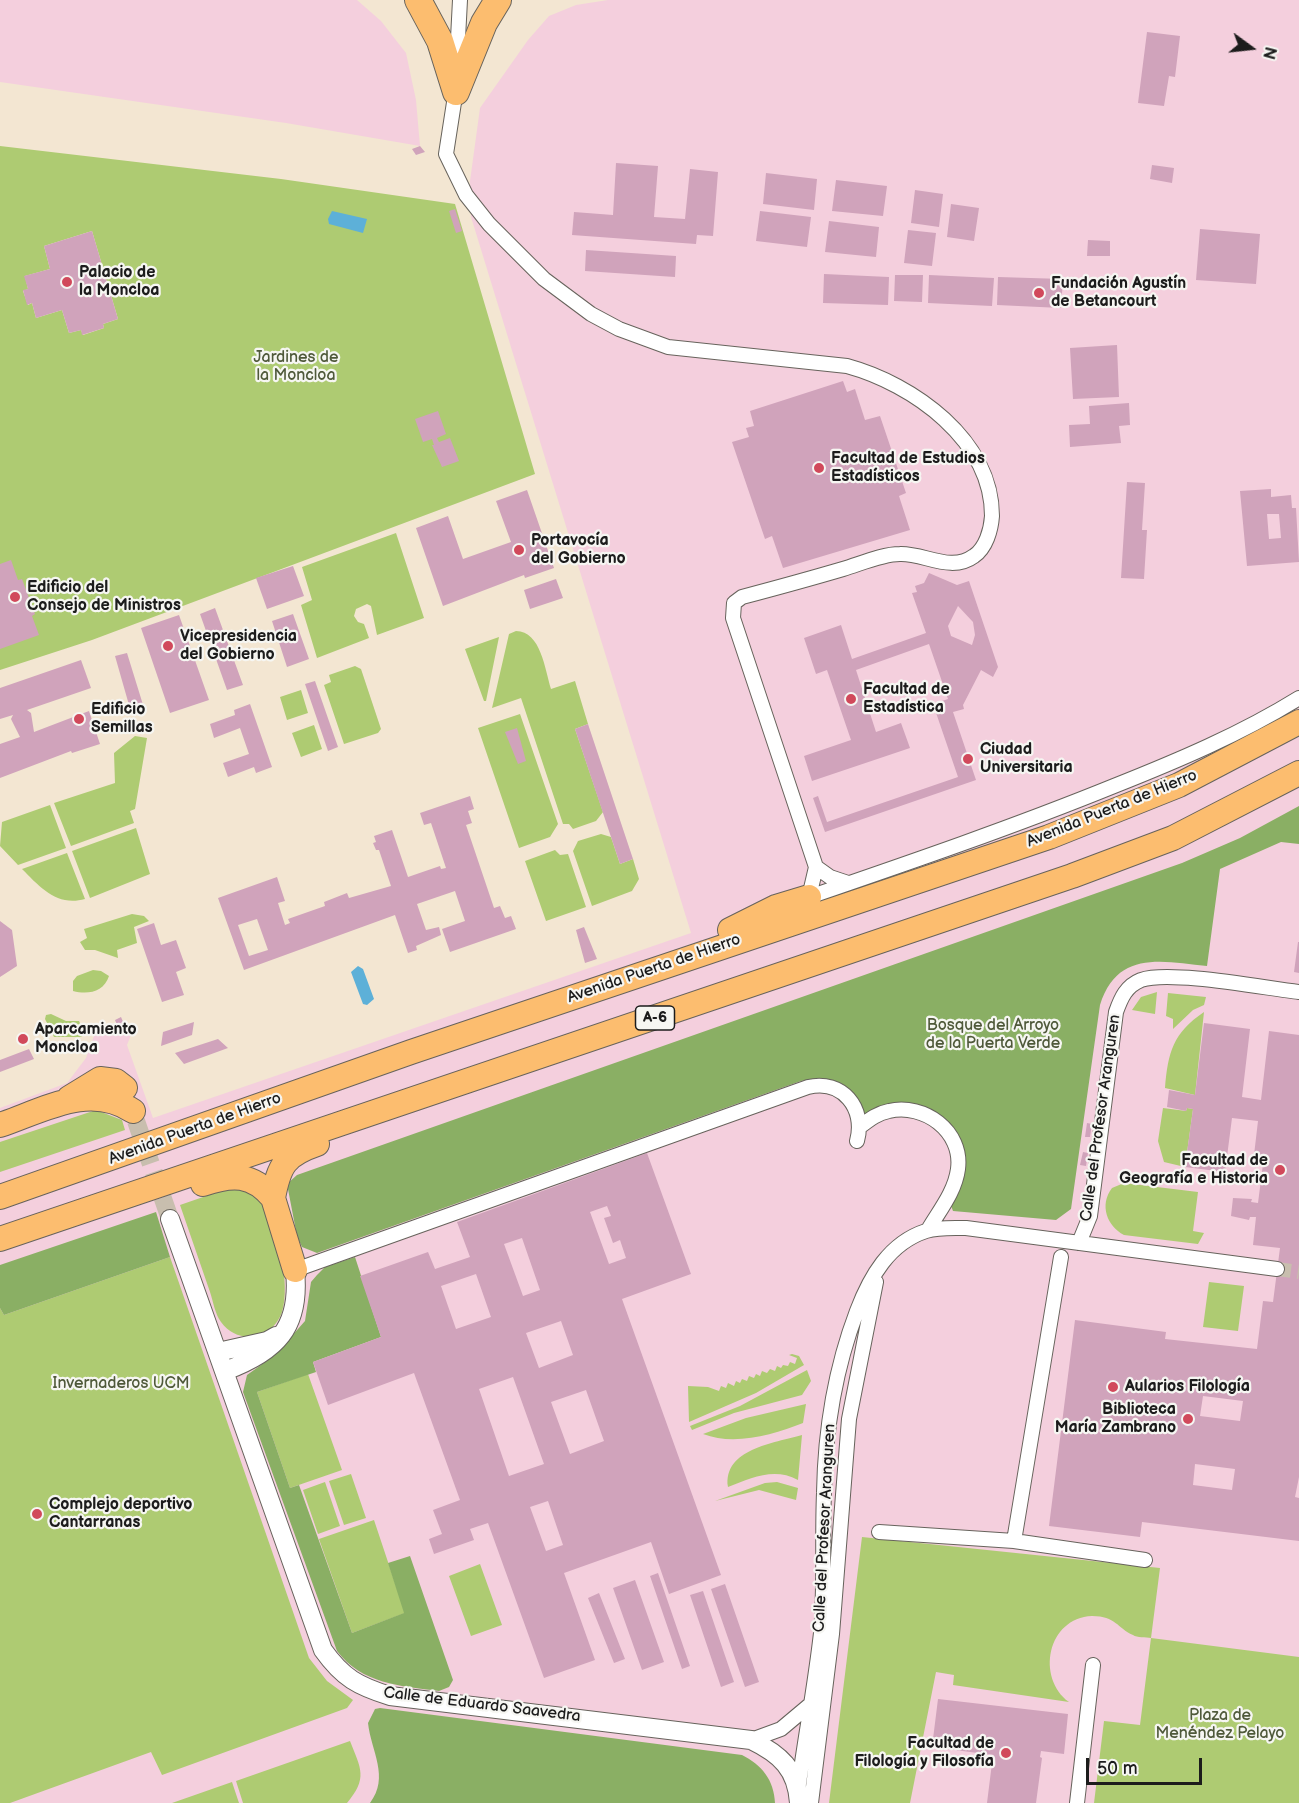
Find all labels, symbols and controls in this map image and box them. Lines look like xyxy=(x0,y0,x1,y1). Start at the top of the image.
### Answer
north arrow xyxy=(1221,18,1281,78)
text: N xyxy=(1258,45,1280,61)
place label: Palacio de la Moncloa xyxy=(79,263,159,301)
place label: Fundación Agustín de Betancourt xyxy=(1051,274,1186,312)
marker: Palacio de la Moncloa xyxy=(60,275,74,289)
marker: Fundación Agustín de Betancourt xyxy=(1032,286,1046,300)
park label: Jardines de la Moncloa xyxy=(254,348,338,386)
place label: Facultad de Estudios Estadísticos xyxy=(831,449,985,487)
marker: Facultad de Estudios Estadísticos xyxy=(812,461,826,475)
place label: Portavocía del Gobierno xyxy=(531,531,626,569)
marker: Portavocía del Gobierno xyxy=(512,543,526,557)
place label: Edificio del Consejo de Ministros xyxy=(27,578,181,616)
marker: Edificio del Consejo de Ministros xyxy=(8,590,22,604)
place label: Vicepresidencia del Gobierno xyxy=(180,627,297,665)
marker: Vicepresidencia del Gobierno xyxy=(161,639,175,653)
place label: Facultad de Estadística xyxy=(863,680,950,718)
marker: Facultad de Estadística xyxy=(844,692,858,706)
place label: Edificio Semillas xyxy=(91,700,153,738)
marker: Edificio Semillas xyxy=(72,712,86,726)
place label: Ciudad Universitaria xyxy=(980,740,1073,778)
marker: Ciudad Universitaria xyxy=(961,752,975,766)
street label: Avenida Puerta de Hierro xyxy=(1024,766,1200,852)
street label: Avenida Puerta de Hierro xyxy=(565,930,743,1008)
road number: A-6 xyxy=(636,1006,674,1030)
street label: Calle del Profesor Aranguren xyxy=(1077,1013,1125,1223)
park label: Bosque del Arroyo de la Puerta Verde xyxy=(926,1016,1060,1054)
place label: Aparcamiento Moncloa xyxy=(35,1020,137,1058)
marker: Aparcamiento Moncloa xyxy=(16,1032,30,1046)
street label: Avenida Puerta de Hierro xyxy=(106,1089,284,1169)
place label: Facultad de Geografía e Historia xyxy=(1119,1151,1268,1189)
marker: Facultad de Geografía e Historia xyxy=(1273,1163,1287,1177)
park label: Invernaderos UCM xyxy=(52,1374,190,1394)
place label: Aularios Filología xyxy=(1125,1377,1250,1397)
marker: Aularios Filología xyxy=(1106,1380,1120,1394)
place label: Biblioteca María Zambrano xyxy=(1055,1400,1176,1438)
marker: Biblioteca María Zambrano xyxy=(1181,1412,1195,1426)
street label: Calle del Profesor Aranguren xyxy=(810,1423,840,1633)
place label: Complejo deportivo Cantarranas xyxy=(49,1495,192,1533)
marker: Complejo deportivo Cantarranas xyxy=(30,1507,44,1521)
street label: Calle de Eduardo Saavedra xyxy=(382,1683,582,1727)
park label: Plaza de Menéndez Pelayo xyxy=(1156,1706,1284,1744)
place label: Facultad de Filología y Filosofía xyxy=(854,1734,994,1772)
marker: Facultad de Filología y Filosofía xyxy=(999,1746,1013,1760)
scale bar xyxy=(1089,1746,1204,1784)
text: 50 m xyxy=(1097,1758,1138,1779)

